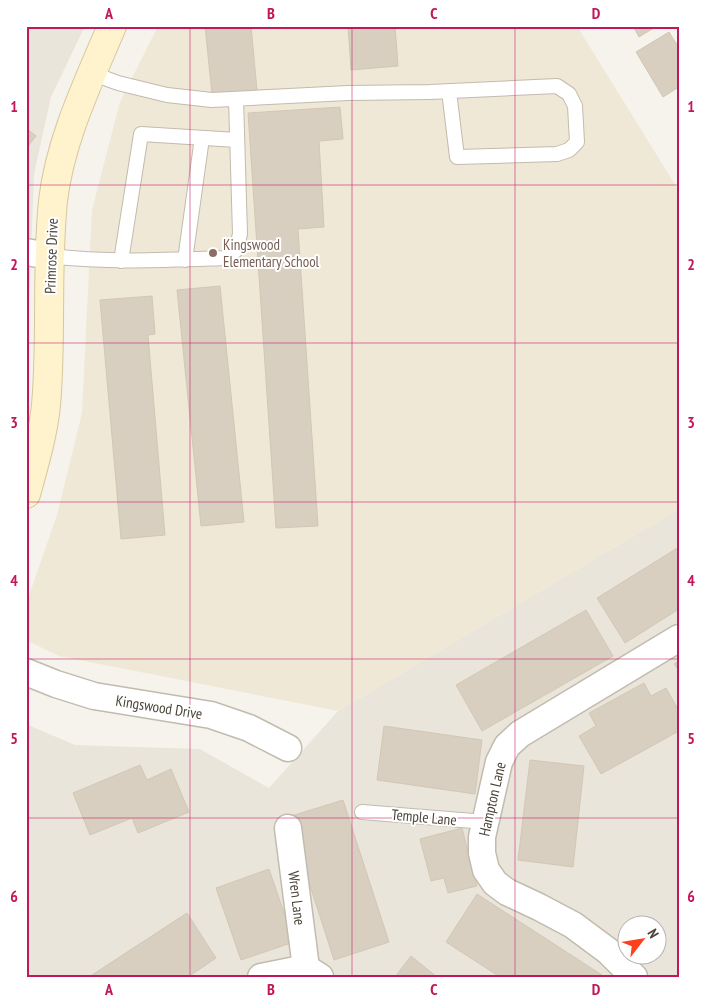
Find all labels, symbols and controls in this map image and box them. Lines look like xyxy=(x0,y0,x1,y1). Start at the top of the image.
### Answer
text: A xyxy=(104,3,114,23)
text: B xyxy=(267,3,275,23)
text: C xyxy=(430,3,438,23)
text: D xyxy=(592,3,601,23)
text: 1 xyxy=(10,96,18,116)
text: 1 xyxy=(687,96,695,116)
street label: Primrose Drive xyxy=(40,218,62,294)
place label: Kingswood Elementary School xyxy=(223,235,320,271)
marker: Kingswood Elementary School xyxy=(207,247,219,259)
text: 2 xyxy=(10,254,18,274)
text: 2 xyxy=(687,254,695,274)
text: 3 xyxy=(10,412,18,432)
text: 3 xyxy=(687,412,695,432)
text: 4 xyxy=(10,570,18,590)
text: 4 xyxy=(687,570,695,590)
street label: Kingswood Drive xyxy=(114,691,204,723)
text: 5 xyxy=(10,728,18,748)
text: 5 xyxy=(687,728,695,748)
street label: Hampton Lane xyxy=(474,760,510,838)
street label: Temple Lane xyxy=(391,805,457,829)
street label: Wren Lane xyxy=(284,870,310,926)
text: 6 xyxy=(10,886,18,906)
text: 6 xyxy=(687,886,695,906)
north arrow xyxy=(618,916,668,966)
text: N xyxy=(643,925,663,941)
text: A xyxy=(104,979,114,999)
text: B xyxy=(267,979,275,999)
text: C xyxy=(430,979,438,999)
text: D xyxy=(592,979,601,999)

